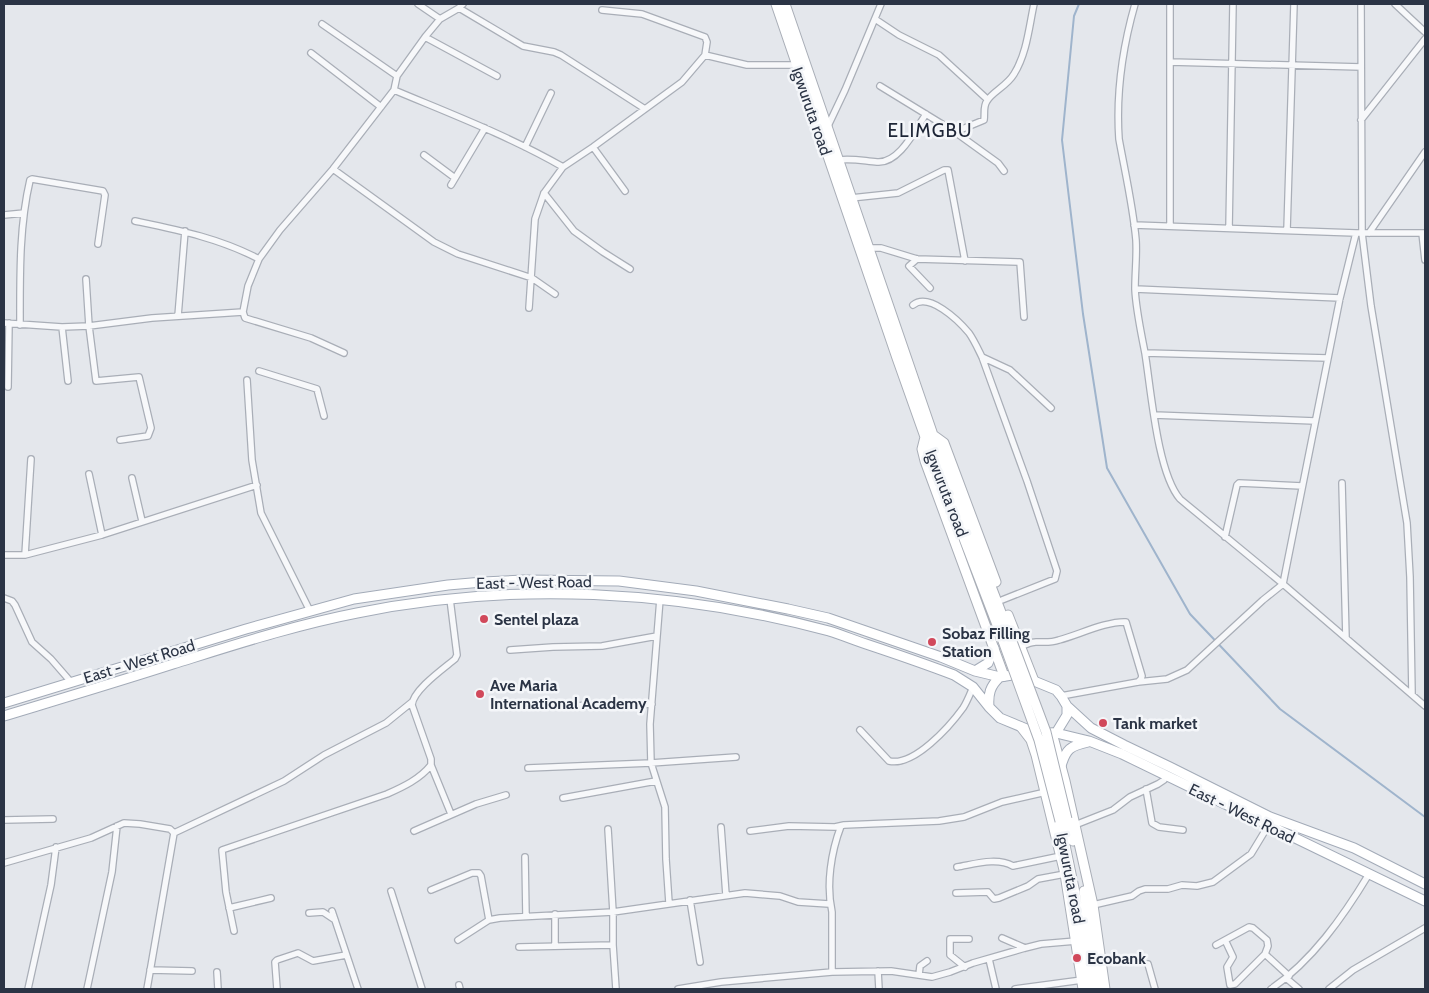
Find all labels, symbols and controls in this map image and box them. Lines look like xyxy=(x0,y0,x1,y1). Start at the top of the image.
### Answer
street label: Igwuruta road xyxy=(788,65,836,158)
district label: ELIMGBU xyxy=(888,119,973,142)
street label: Igwuruta road xyxy=(921,447,972,540)
street label: East - West Road xyxy=(476,572,592,593)
place label: Sentel plaza xyxy=(494,610,579,629)
marker: Sentel plaza xyxy=(478,613,490,625)
place label: Sobaz Filling Station xyxy=(942,624,1030,661)
street label: East - West Road xyxy=(81,635,197,687)
marker: Sobaz Filling Station xyxy=(926,636,938,648)
place label: Ave Maria International Academy xyxy=(490,676,647,713)
marker: Ave Maria International Academy xyxy=(474,688,486,700)
place label: Tank market xyxy=(1113,714,1198,733)
marker: Tank market xyxy=(1097,717,1109,729)
street label: East - West Road xyxy=(1186,780,1298,847)
street label: Igwuruta road xyxy=(1052,831,1089,925)
place label: Ecobank xyxy=(1087,949,1146,968)
marker: Ecobank xyxy=(1071,952,1083,964)

